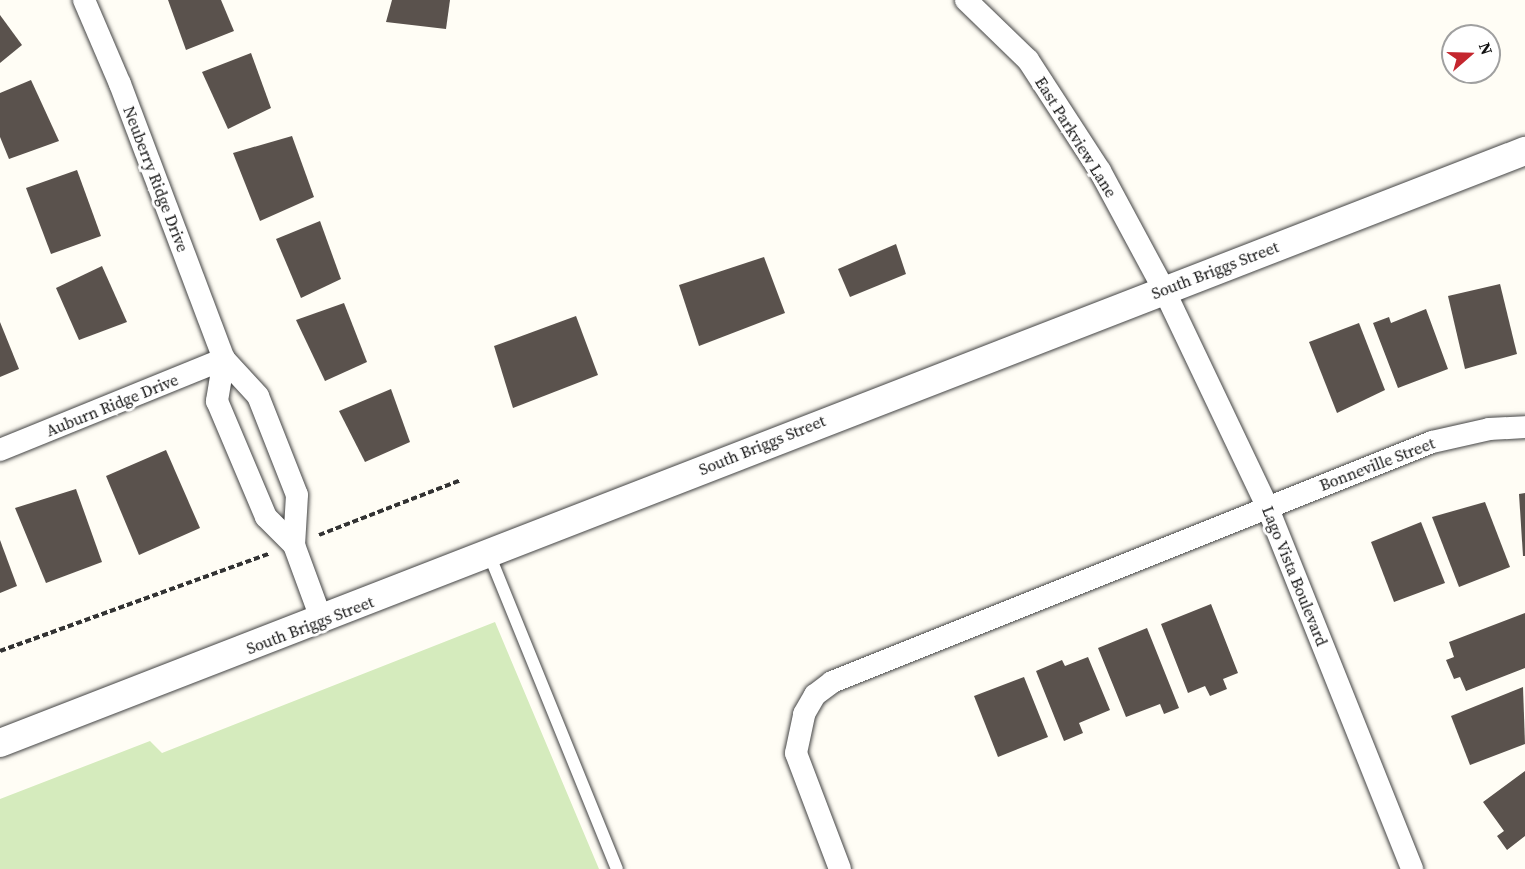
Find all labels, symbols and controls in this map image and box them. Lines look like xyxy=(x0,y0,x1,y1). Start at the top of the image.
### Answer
north arrow xyxy=(1441,24,1501,84)
text: N xyxy=(1474,39,1498,58)
street label: East Parkview Lane xyxy=(1031,73,1121,201)
street label: Neuberry Ridge Drive xyxy=(119,103,193,255)
street label: South Briggs Street xyxy=(1149,237,1281,303)
street label: Auburn Ridge Drive xyxy=(43,370,181,440)
street label: South Briggs Street xyxy=(696,411,828,479)
street label: Bonneville Street xyxy=(1317,433,1437,495)
street label: Lago Vista Boulevard xyxy=(1258,503,1332,649)
street label: South Briggs Street xyxy=(244,592,376,658)

